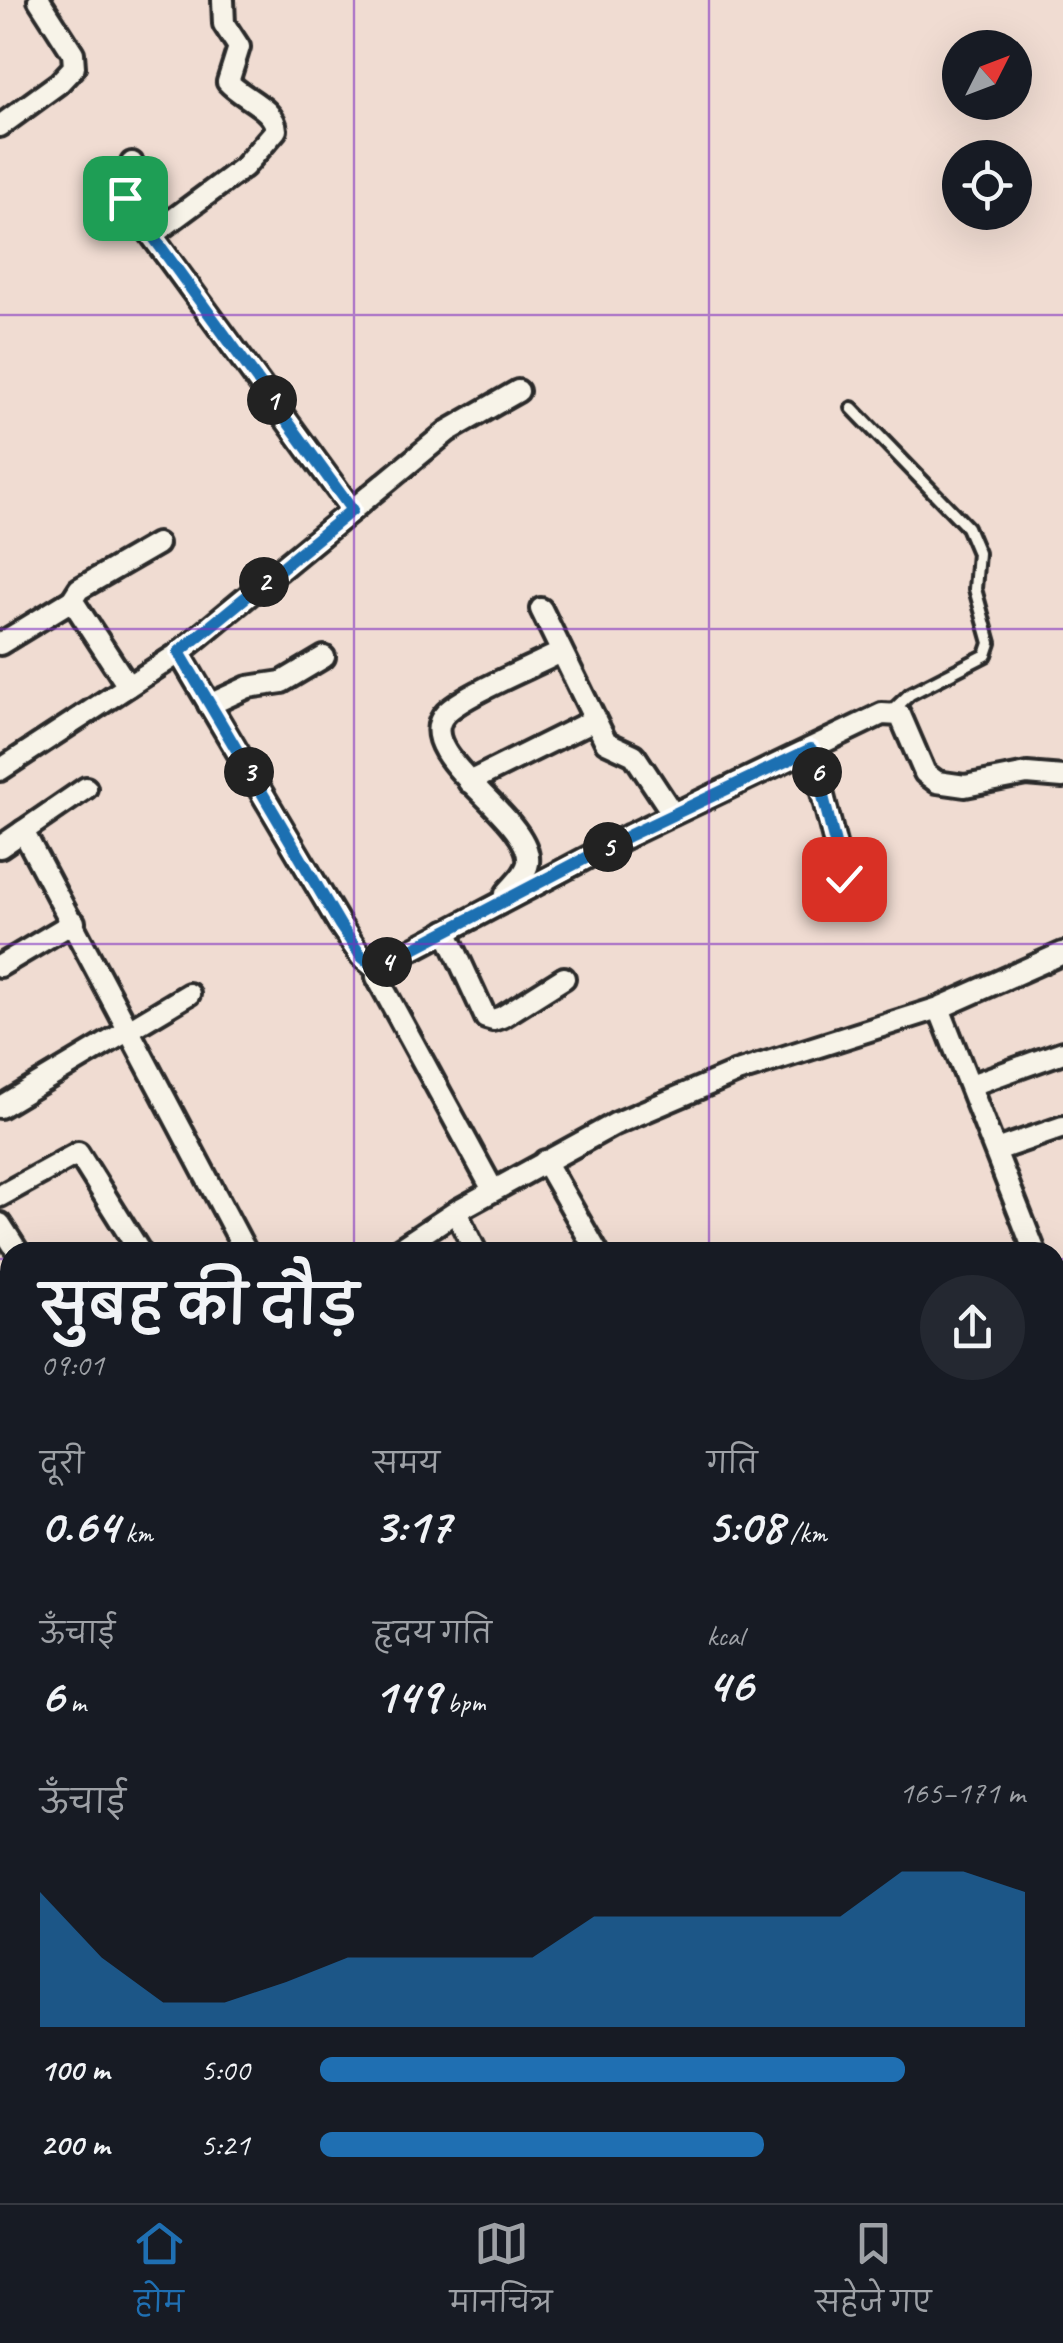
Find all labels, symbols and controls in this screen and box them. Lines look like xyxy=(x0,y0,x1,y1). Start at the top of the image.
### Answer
north arrow xyxy=(942,30,1032,120)
map controls xyxy=(942,30,1032,230)
button: locate xyxy=(942,140,1032,230)
pin xyxy=(83,156,168,241)
icon: arrive xyxy=(98,171,153,226)
pin: 1 xyxy=(247,375,297,425)
text: 1 xyxy=(266,382,278,417)
pin: 2 xyxy=(239,557,289,607)
text: 2 xyxy=(258,564,270,599)
pin: 3 xyxy=(224,747,274,797)
pin: 6 xyxy=(792,747,842,797)
text: 3 xyxy=(243,754,255,789)
text: 6 xyxy=(810,754,824,789)
pin: 5 xyxy=(583,822,633,872)
text: 5 xyxy=(602,829,614,864)
pin xyxy=(802,837,887,922)
icon: check xyxy=(817,852,872,907)
pin: 4 xyxy=(362,937,412,987)
text: 4 xyxy=(381,944,393,979)
text: सुबह की दौड़ xyxy=(40,1271,358,1341)
button: share xyxy=(920,1275,1025,1380)
text: 09:01 xyxy=(40,1344,104,1385)
text: दूरी xyxy=(40,1446,84,1481)
text: समय xyxy=(373,1446,440,1481)
text: गति xyxy=(707,1446,758,1481)
text: 0.64 xyxy=(40,1494,118,1557)
text: 3:17 xyxy=(373,1494,451,1557)
text: 5:08 xyxy=(707,1494,783,1557)
text: km xyxy=(118,1515,153,1550)
text: /km xyxy=(783,1515,827,1550)
text: ऊँचाई xyxy=(40,1616,115,1651)
text: हृदय गति xyxy=(373,1616,492,1651)
text: kcal xyxy=(707,1618,744,1653)
text: 46 xyxy=(707,1653,753,1716)
text: 6 xyxy=(40,1664,64,1727)
text: 149 xyxy=(373,1664,440,1727)
text: m xyxy=(64,1685,86,1720)
text: bpm xyxy=(440,1685,485,1720)
text: 165–171 m xyxy=(899,1772,1025,1813)
text: ऊँचाई xyxy=(40,1782,126,1823)
text: 100 m xyxy=(40,2049,109,2090)
text: 5:00 xyxy=(200,2049,250,2090)
text: 200 m xyxy=(40,2124,109,2165)
text: 5:21 xyxy=(200,2124,250,2165)
tab: होम xyxy=(132,2216,187,2333)
tab: मानचित्र xyxy=(450,2216,552,2333)
tab: सहेजे गए xyxy=(816,2216,931,2333)

